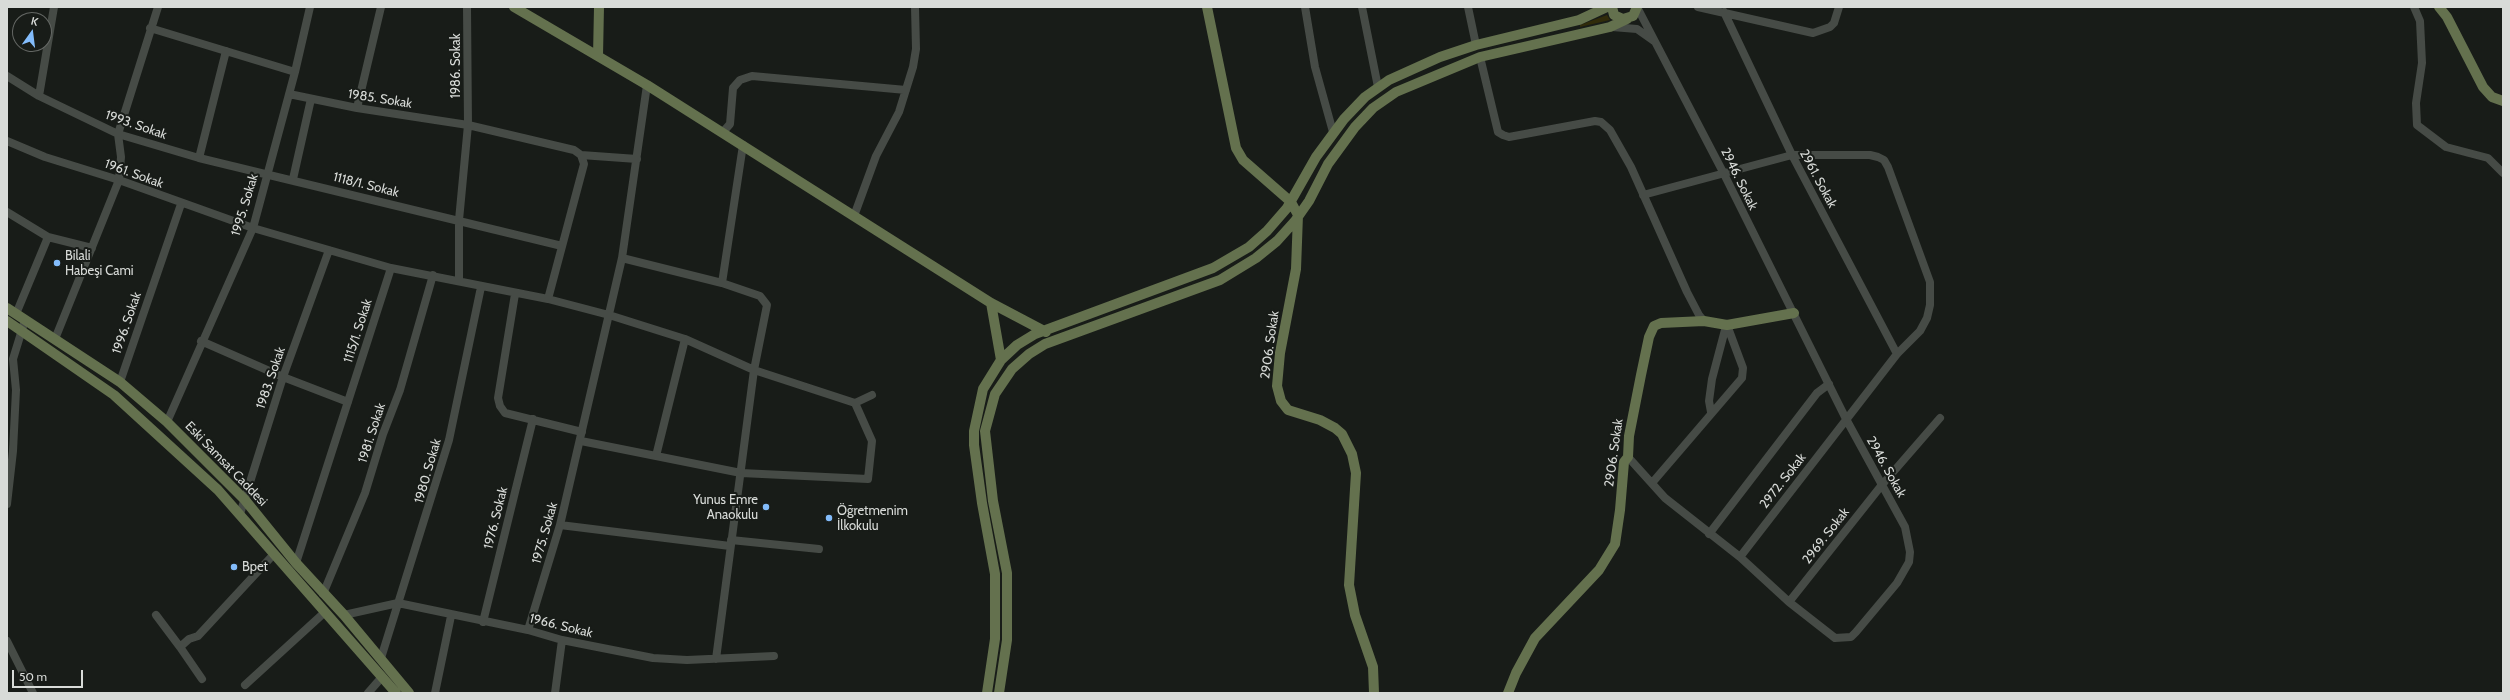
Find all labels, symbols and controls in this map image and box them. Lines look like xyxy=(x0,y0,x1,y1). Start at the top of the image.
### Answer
north arrow xyxy=(12,12,52,52)
text: K xyxy=(30,14,40,29)
street label: 1986. Sokak xyxy=(448,33,464,99)
street label: 1985. Sokak xyxy=(347,86,413,112)
street label: 1993. Sokak xyxy=(103,107,169,143)
street label: 2946. Sokak xyxy=(1717,145,1761,213)
street label: 2961. Sokak xyxy=(1796,147,1840,211)
street label: 1961. Sokak xyxy=(103,156,165,192)
street label: 1118/1. Sokak xyxy=(331,169,401,201)
street label: 1995. Sokak xyxy=(228,172,262,238)
place label: Bilali Habeşi Cami xyxy=(65,248,134,279)
marker: Bilali Habeşi Cami xyxy=(52,258,62,268)
street label: 1996. Sokak xyxy=(109,290,145,356)
street label: 1115/1. Sokak xyxy=(340,297,376,365)
street label: 2906. Sokak xyxy=(1257,310,1283,380)
street label: 1983. Sokak xyxy=(253,345,289,411)
street label: 1981. Sokak xyxy=(355,401,389,465)
street label: Eski Samsat Caddesi xyxy=(182,418,270,510)
street label: 2906. Sokak xyxy=(1601,418,1627,488)
street label: 2946. Sokak xyxy=(1863,434,1909,500)
street label: 1980. Sokak xyxy=(411,437,445,505)
street label: 2972. Sokak xyxy=(1757,450,1809,512)
street label: 1976. Sokak xyxy=(481,485,511,551)
place label: Yunus Emre Anaokulu xyxy=(693,492,758,523)
street label: 1975. Sokak xyxy=(529,500,561,566)
marker: Yunus Emre Anaokulu xyxy=(761,502,771,512)
place label: Öğretmenim İlkokulu xyxy=(837,503,908,534)
street label: 2969. Sokak xyxy=(1799,505,1853,567)
marker: Öğretmenim İlkokulu xyxy=(824,513,834,523)
place label: Bpet xyxy=(242,559,268,575)
marker: Bpet xyxy=(229,562,239,572)
street label: 1966. Sokak xyxy=(528,611,594,641)
scale bar xyxy=(14,662,85,688)
text: 50 m xyxy=(19,669,47,684)

